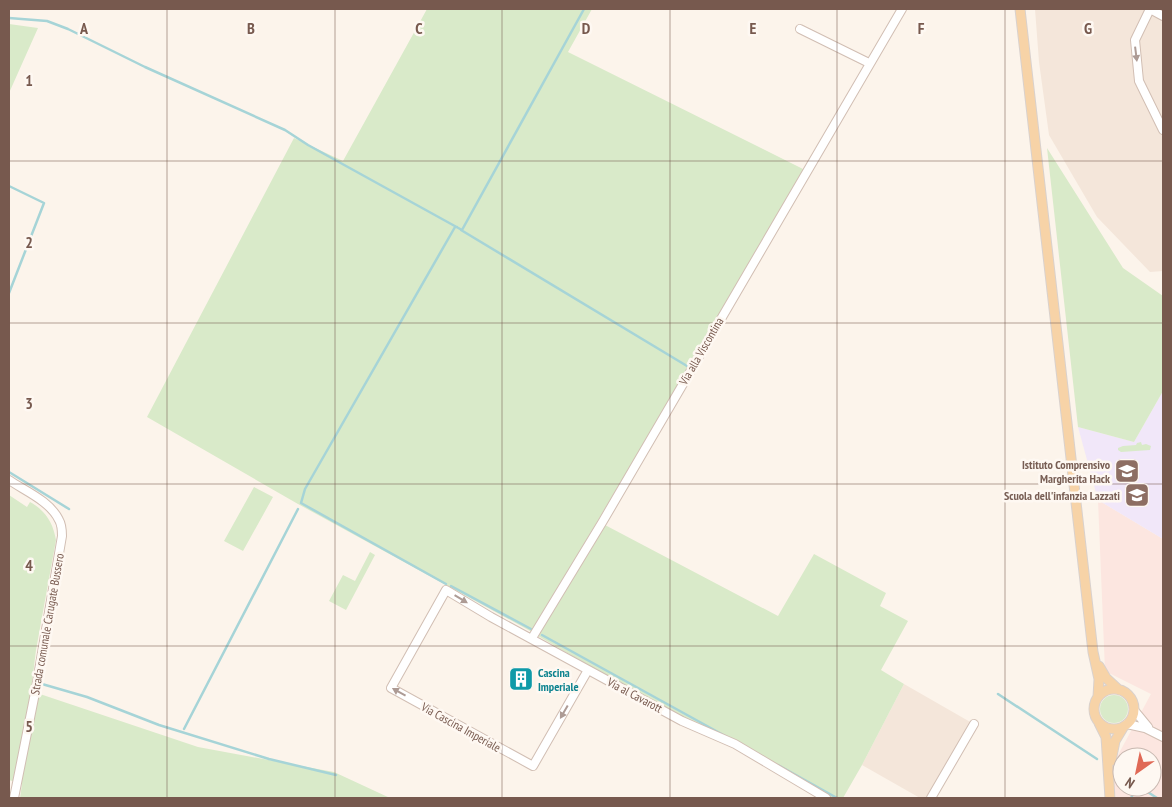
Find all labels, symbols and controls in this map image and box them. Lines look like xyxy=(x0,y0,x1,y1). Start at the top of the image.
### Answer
text: A xyxy=(79,18,89,38)
text: B xyxy=(247,18,255,38)
text: C xyxy=(415,18,423,38)
text: D xyxy=(582,18,591,38)
text: E xyxy=(750,18,757,38)
text: F xyxy=(918,18,925,38)
text: G xyxy=(1084,18,1092,38)
one-way arrow xyxy=(1132,46,1140,62)
text: 1 xyxy=(25,70,33,90)
text: 2 xyxy=(25,232,33,252)
street label: Via alla Viscontina xyxy=(675,314,727,388)
text: 3 xyxy=(25,393,33,413)
place label: Istituto Comprensivo Margherita Hack xyxy=(1022,457,1111,486)
school or university icon: Istituto Comprensivo Margherita Hack xyxy=(1114,458,1140,484)
school or university icon: Scuola dell'infanzia Lazzati xyxy=(1124,482,1150,508)
place label: Scuola dell'infanzia Lazzati xyxy=(1004,488,1120,503)
street label: Strada comunale Carugate Bussero xyxy=(27,552,67,696)
text: 4 xyxy=(25,555,33,575)
one-way arrow xyxy=(455,594,468,603)
place label: Cascina Imperiale xyxy=(538,665,579,694)
building icon: Cascina Imperiale xyxy=(508,666,534,692)
street label: Via al Cavarott xyxy=(604,674,666,716)
one-way arrow xyxy=(392,688,406,696)
street label: Via Cascina Imperiale xyxy=(418,699,503,755)
one-way arrow xyxy=(560,705,568,720)
text: 5 xyxy=(25,716,33,736)
north arrow xyxy=(1112,747,1162,797)
text: N xyxy=(1122,773,1138,793)

